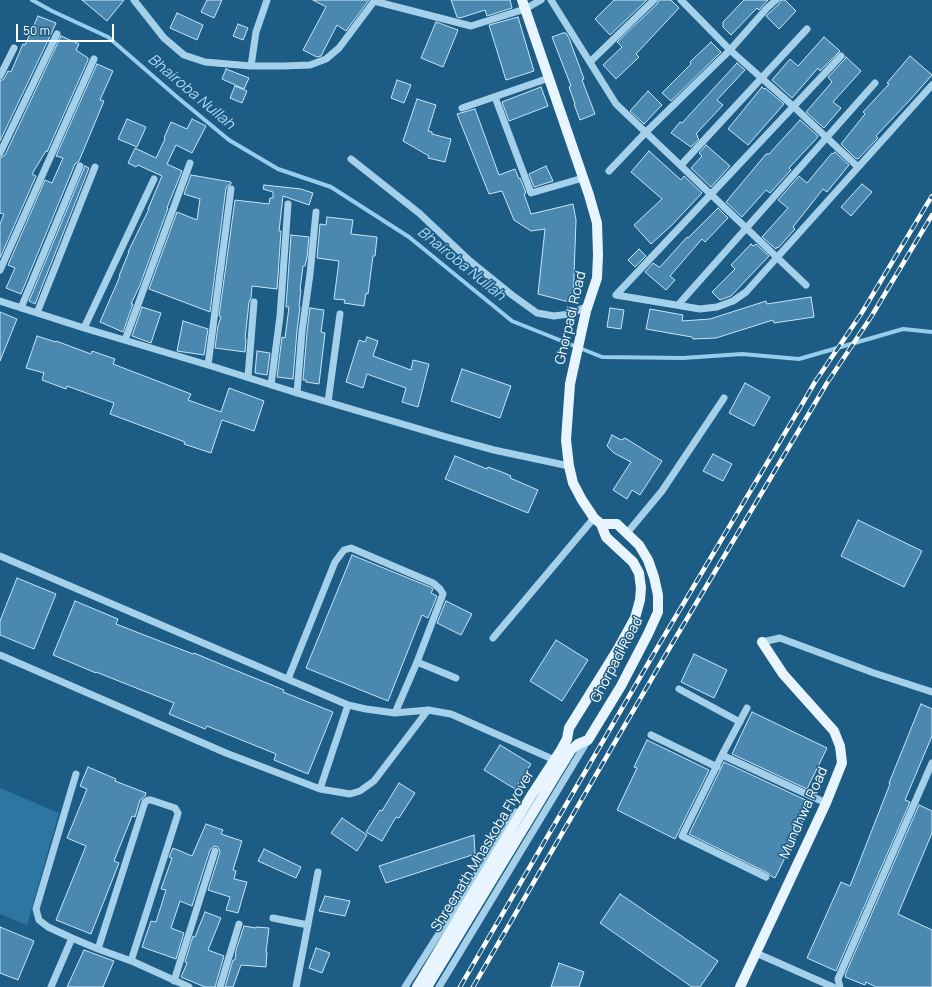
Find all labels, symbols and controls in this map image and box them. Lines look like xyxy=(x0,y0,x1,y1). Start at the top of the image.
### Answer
scale bar xyxy=(18,16,116,42)
text: 50 m xyxy=(23,22,50,39)
water label: Bhairoba Nullah xyxy=(144,50,238,134)
water label: Bhairoba Nullah xyxy=(413,223,509,305)
street label: Ghorpadi Road xyxy=(552,270,590,366)
street label: Ghorpadi Road xyxy=(587,614,647,706)
street label: Mundhwa Road xyxy=(776,764,832,862)
street label: Shreenath Mhaskoba Flyover xyxy=(428,767,538,935)

